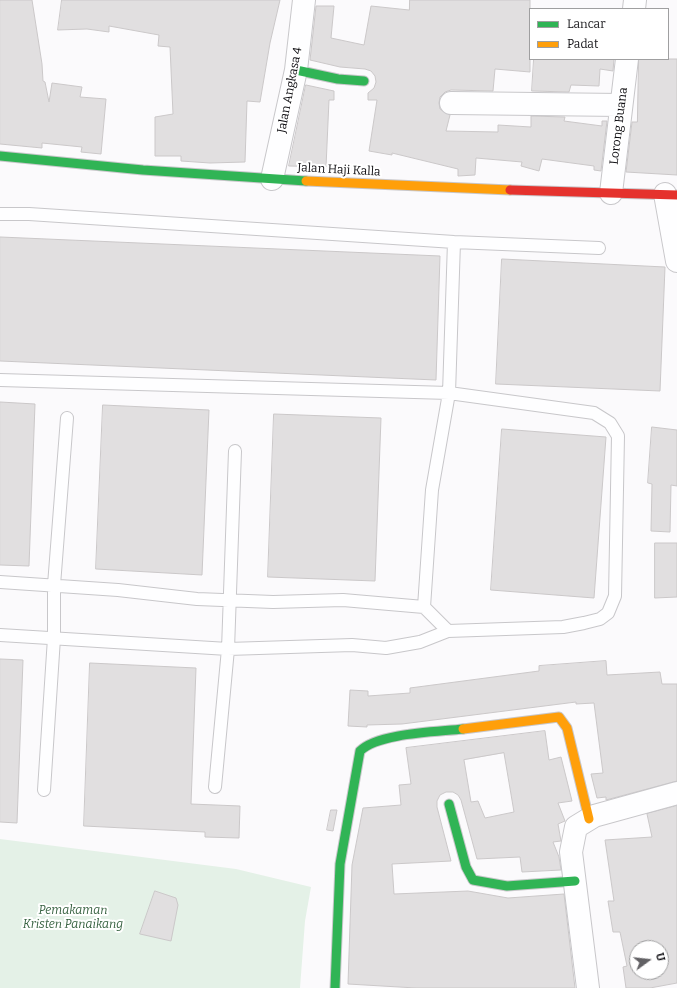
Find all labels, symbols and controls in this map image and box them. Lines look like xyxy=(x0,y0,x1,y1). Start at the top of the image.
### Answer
legend xyxy=(529,8,669,60)
text: Lancar xyxy=(567,17,605,31)
text: Padat xyxy=(567,37,598,51)
street label: Jalan Angkasa 4 xyxy=(275,46,305,134)
street label: Lorong Buana xyxy=(607,87,631,165)
street label: Jalan Haji Kalla xyxy=(297,161,381,179)
park label: Pemakaman Kristen Panaikang xyxy=(23,904,123,932)
north arrow xyxy=(629,940,669,980)
text: U xyxy=(653,951,667,963)

